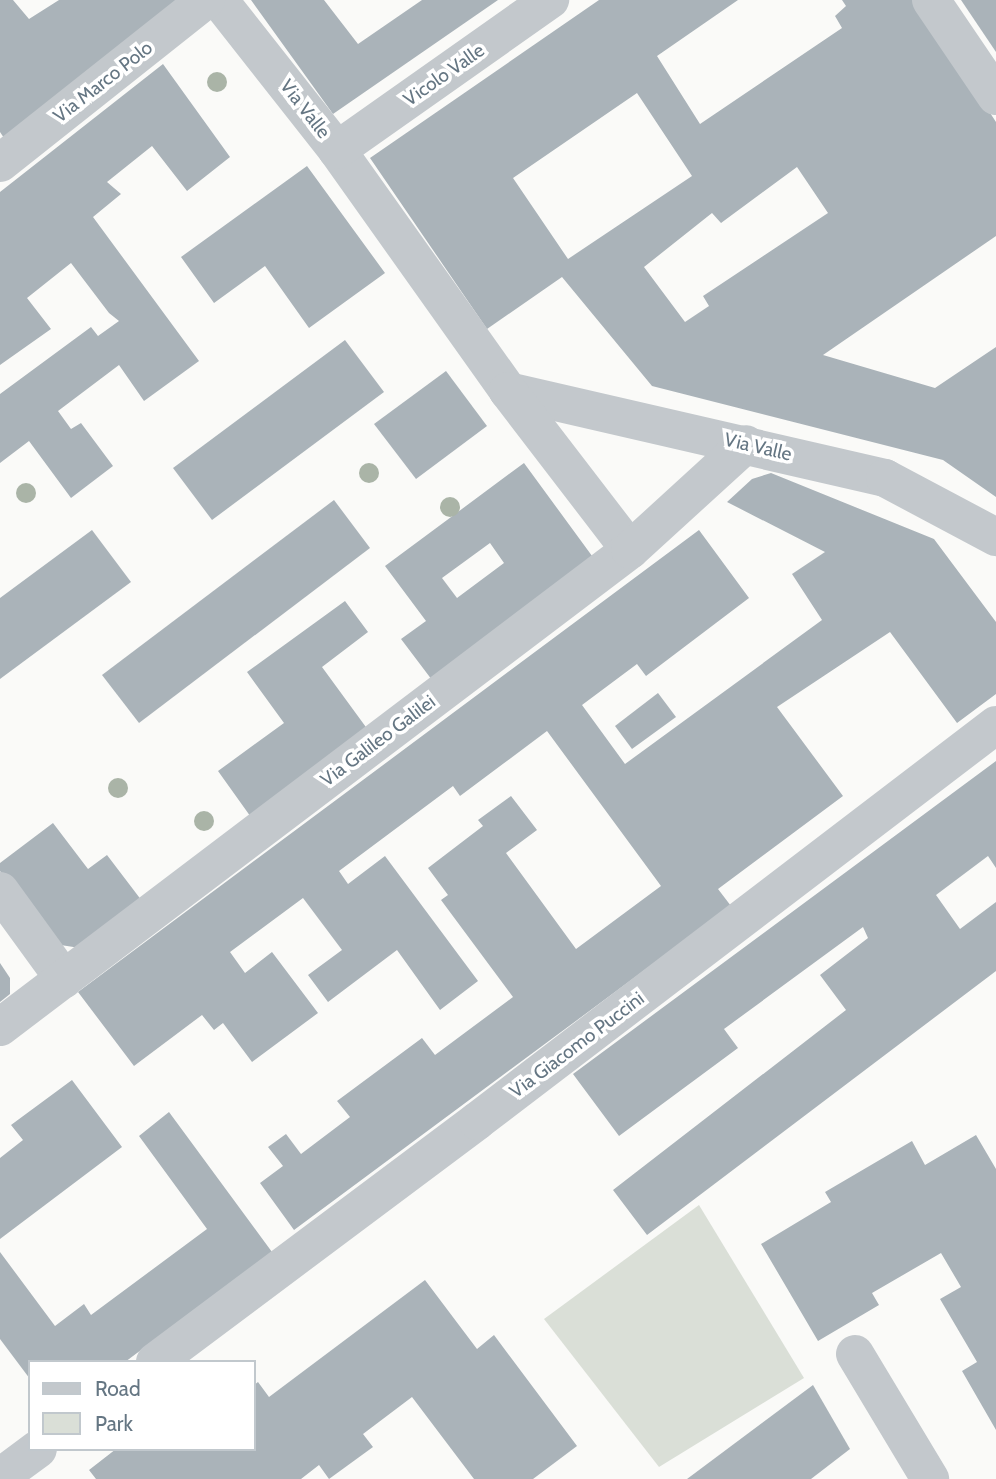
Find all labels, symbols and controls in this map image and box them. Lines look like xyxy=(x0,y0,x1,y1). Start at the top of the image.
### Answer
street label: Via Marco Polo xyxy=(49,36,157,128)
street label: Vicolo Valle xyxy=(399,39,489,111)
street label: Via Valle xyxy=(275,75,335,143)
street label: Via Valle xyxy=(722,428,794,466)
street label: Via Galileo Galilei xyxy=(316,690,440,792)
street label: Via Giacomo Puccini xyxy=(505,987,649,1103)
legend xyxy=(28,1360,256,1451)
text: Road xyxy=(95,1376,141,1401)
text: Park xyxy=(95,1411,133,1436)

